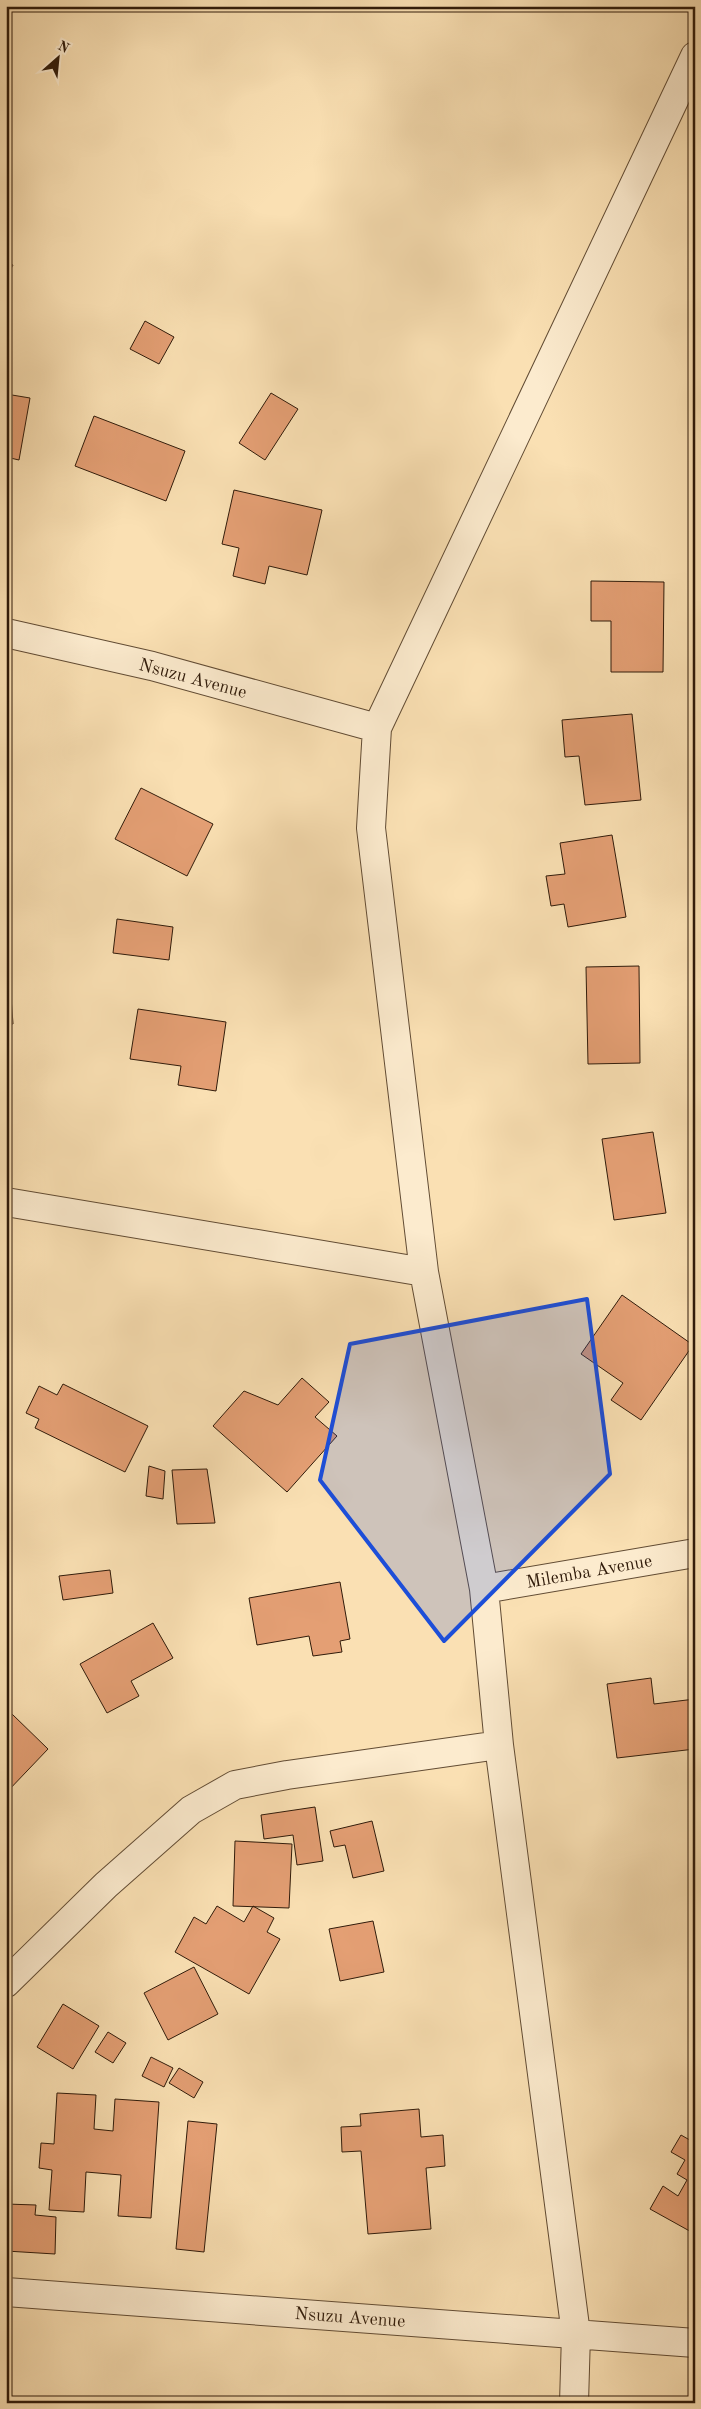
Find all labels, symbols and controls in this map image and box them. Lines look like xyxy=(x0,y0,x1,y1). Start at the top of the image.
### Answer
north arrow xyxy=(32,32,82,82)
text: N xyxy=(56,39,72,56)
street label: Nsuzu Avenue xyxy=(137,656,249,702)
street label: Milemba Avenue xyxy=(525,1552,654,1592)
street label: Nsuzu Avenue xyxy=(294,2305,406,2331)

